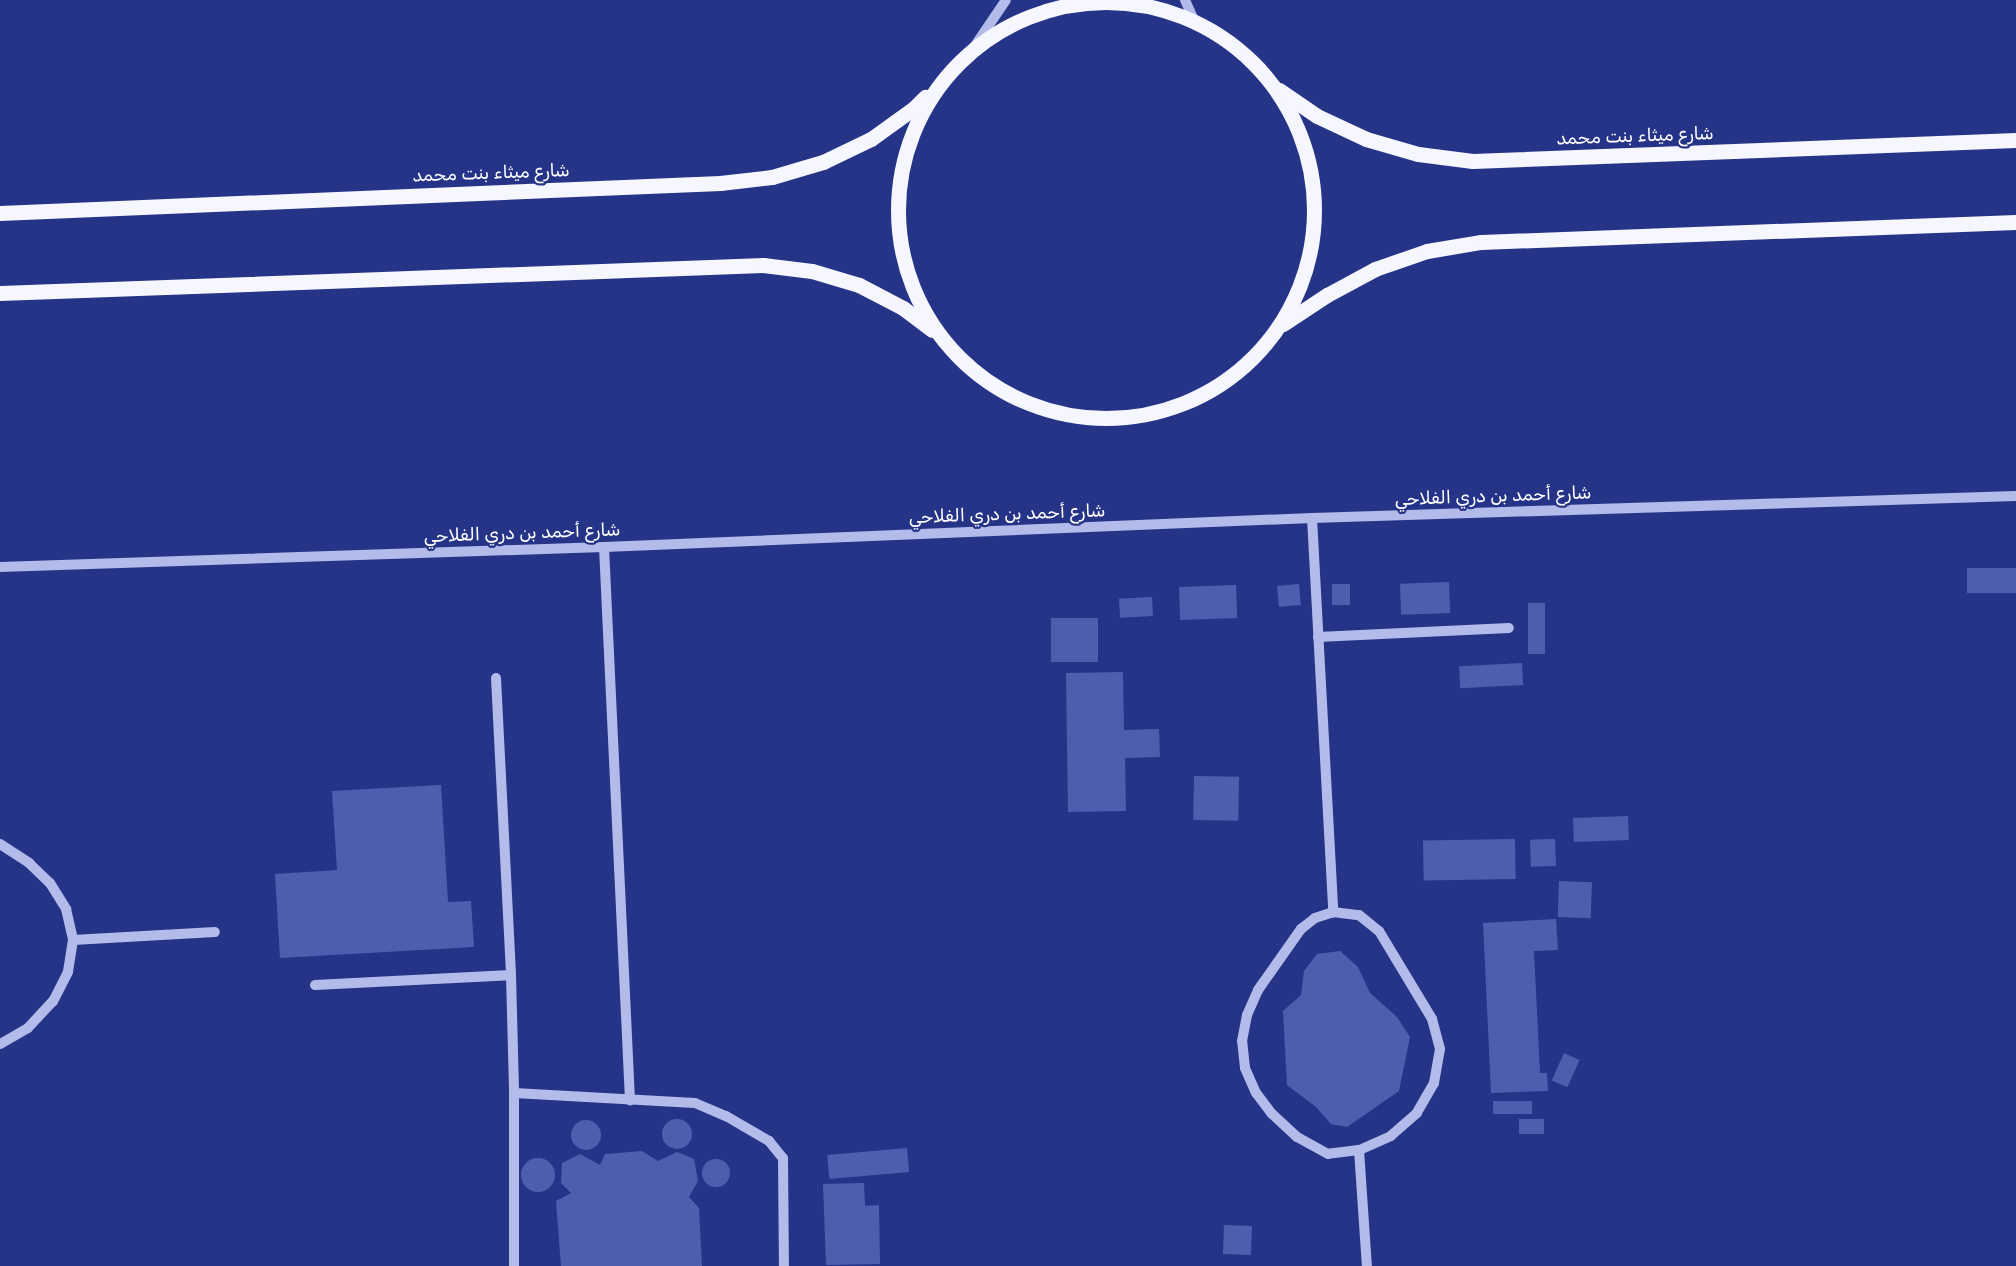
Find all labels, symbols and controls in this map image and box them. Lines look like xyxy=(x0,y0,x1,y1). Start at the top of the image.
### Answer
street label: شارع ميثاء بنت محمد xyxy=(1556,122,1714,150)
street label: شارع ميثاء بنت محمد xyxy=(412,159,570,187)
street label: شارع أحمد بن دري الفلاحي xyxy=(1394,482,1592,510)
street label: شارع أحمد بن دري الفلاحي xyxy=(908,500,1106,528)
street label: شارع أحمد بن دري الفلاحي xyxy=(423,519,621,547)

